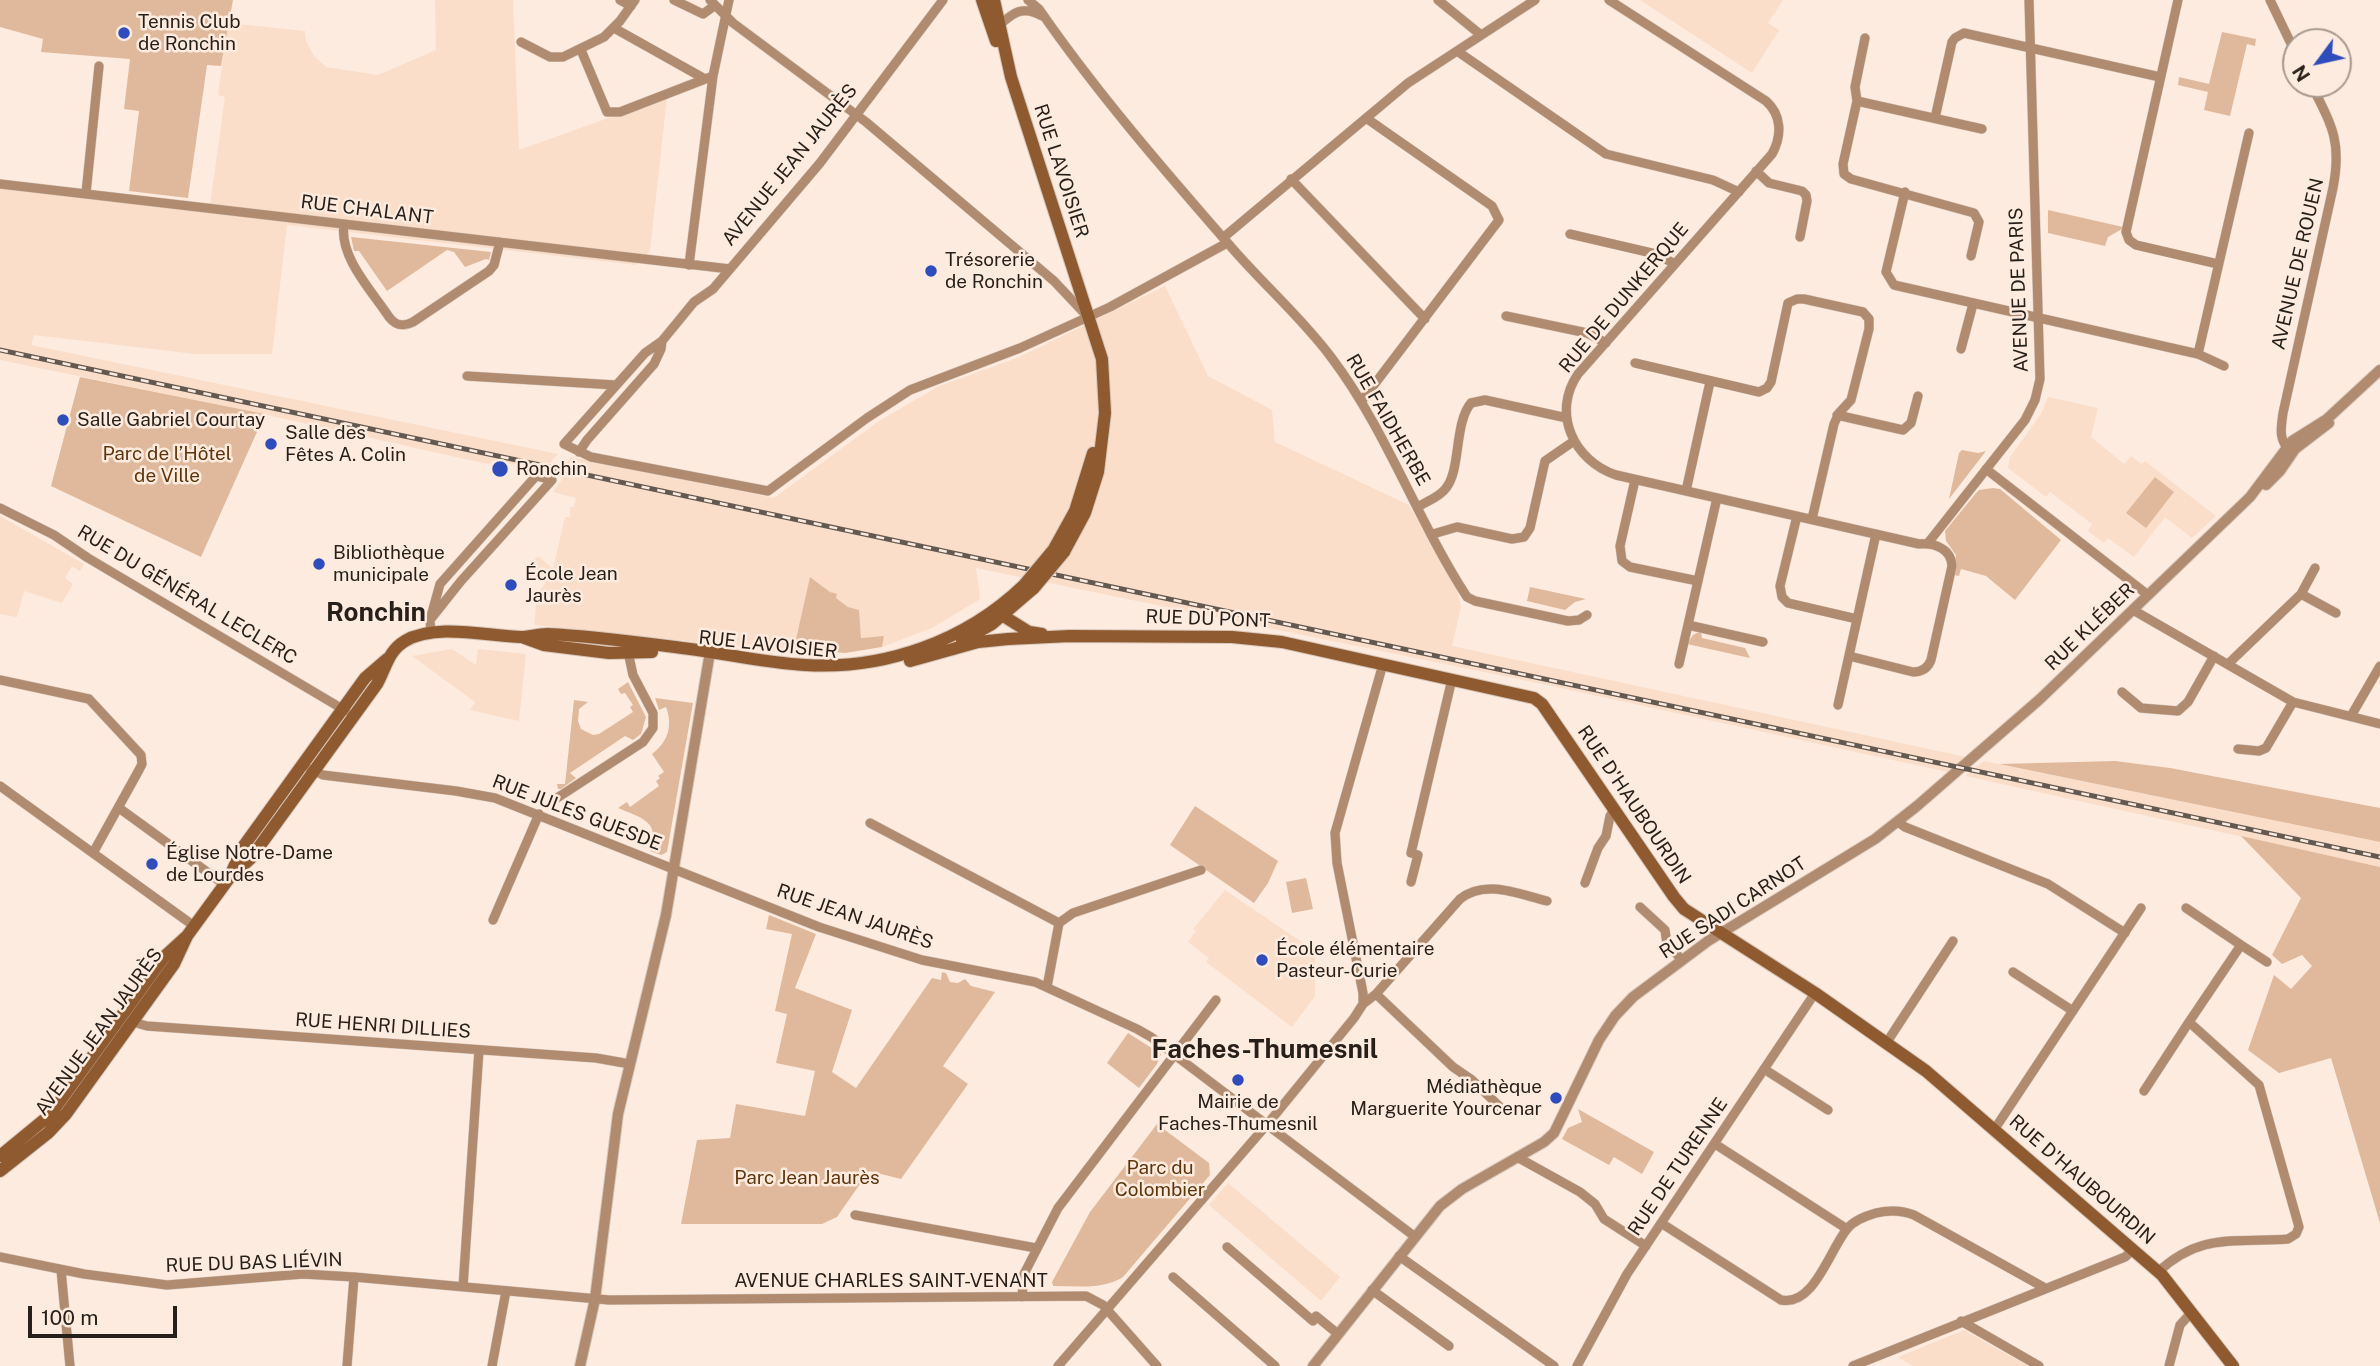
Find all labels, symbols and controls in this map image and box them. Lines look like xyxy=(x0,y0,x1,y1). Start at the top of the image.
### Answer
place label: Tennis Club de Ronchin xyxy=(138,11,241,55)
marker: Tennis Club de Ronchin xyxy=(116,25,132,41)
north arrow xyxy=(2282,28,2352,98)
text: N xyxy=(2288,61,2314,86)
street label: AVENUE JEAN JAURÈS xyxy=(718,79,862,251)
street label: RUE LAVOISIER xyxy=(1029,101,1093,241)
street label: AVENUE DE ROUEN xyxy=(2267,176,2329,352)
street label: RUE CHALANT xyxy=(299,191,435,229)
street label: AVENUE DE PARIS xyxy=(2005,207,2033,373)
street label: RUE DE DUNKERQUE xyxy=(1554,218,1694,378)
place label: Trésorerie de Ronchin xyxy=(945,249,1043,293)
marker: Trésorerie de Ronchin xyxy=(923,263,939,279)
street label: RUE FAIDHERBE xyxy=(1341,350,1435,490)
place label: Salle Gabriel Courtay xyxy=(77,409,265,431)
marker: Salle Gabriel Courtay xyxy=(55,412,71,428)
place label: Salle des Fêtes A. Colin xyxy=(285,422,406,466)
marker: Salle des Fêtes A. Colin xyxy=(263,436,279,452)
park label: Parc de l’Hôtel de Ville xyxy=(102,443,232,487)
place label: Ronchin xyxy=(516,458,587,480)
marker: Ronchin xyxy=(490,459,510,479)
street label: RUE DU GÉNÉRAL LECLERC xyxy=(73,520,301,670)
place label: Bibliothèque municipale xyxy=(333,542,445,586)
marker: Bibliothèque municipale xyxy=(311,556,327,572)
place label: École Jean Jaurès xyxy=(525,563,618,607)
marker: École Jean Jaurès xyxy=(503,577,519,593)
street label: RUE KLÉBER xyxy=(2040,579,2140,675)
district label: Ronchin xyxy=(326,597,426,629)
street label: RUE DU PONT xyxy=(1145,605,1271,633)
street label: RUE LAVOISIER xyxy=(697,626,839,664)
street label: RUE D'HAUBOURDIN xyxy=(1572,721,1696,889)
street label: RUE JULES GUESDE xyxy=(489,770,665,856)
place label: Église Notre-Dame de Lourdes xyxy=(166,842,333,886)
street label: RUE SADI CARNOT xyxy=(1655,852,1811,964)
marker: Église Notre-Dame de Lourdes xyxy=(144,856,160,872)
street label: RUE JEAN JAURÈS xyxy=(774,880,936,954)
place label: École élémentaire Pasteur-Curie xyxy=(1276,938,1435,982)
street label: AVENUE JEAN JAURÈS xyxy=(30,944,168,1120)
marker: École élémentaire Pasteur-Curie xyxy=(1254,952,1270,968)
street label: RUE HENRI DILLIES xyxy=(294,1008,472,1044)
district label: Faches-Thumesnil xyxy=(1152,1034,1378,1066)
marker: Mairie de Faches-Thumesnil xyxy=(1230,1072,1246,1088)
place label: Médiathèque Marguerite Yourcenar xyxy=(1350,1076,1542,1120)
marker: Médiathèque Marguerite Yourcenar xyxy=(1548,1090,1564,1106)
place label: Mairie de Faches-Thumesnil xyxy=(1158,1091,1318,1135)
street label: RUE DE TURENNE xyxy=(1623,1094,1733,1240)
street label: RUE D'HAUBOURDIN xyxy=(2004,1110,2160,1250)
park label: Parc du Colombier xyxy=(1115,1157,1205,1201)
park label: Parc Jean Jaurès xyxy=(734,1167,880,1189)
street label: RUE DU BAS LIÉVIN xyxy=(165,1249,343,1277)
street label: AVENUE CHARLES SAINT-VENANT xyxy=(734,1270,1048,1292)
scale bar xyxy=(32,1292,180,1336)
text: 100 m xyxy=(41,1305,98,1330)

